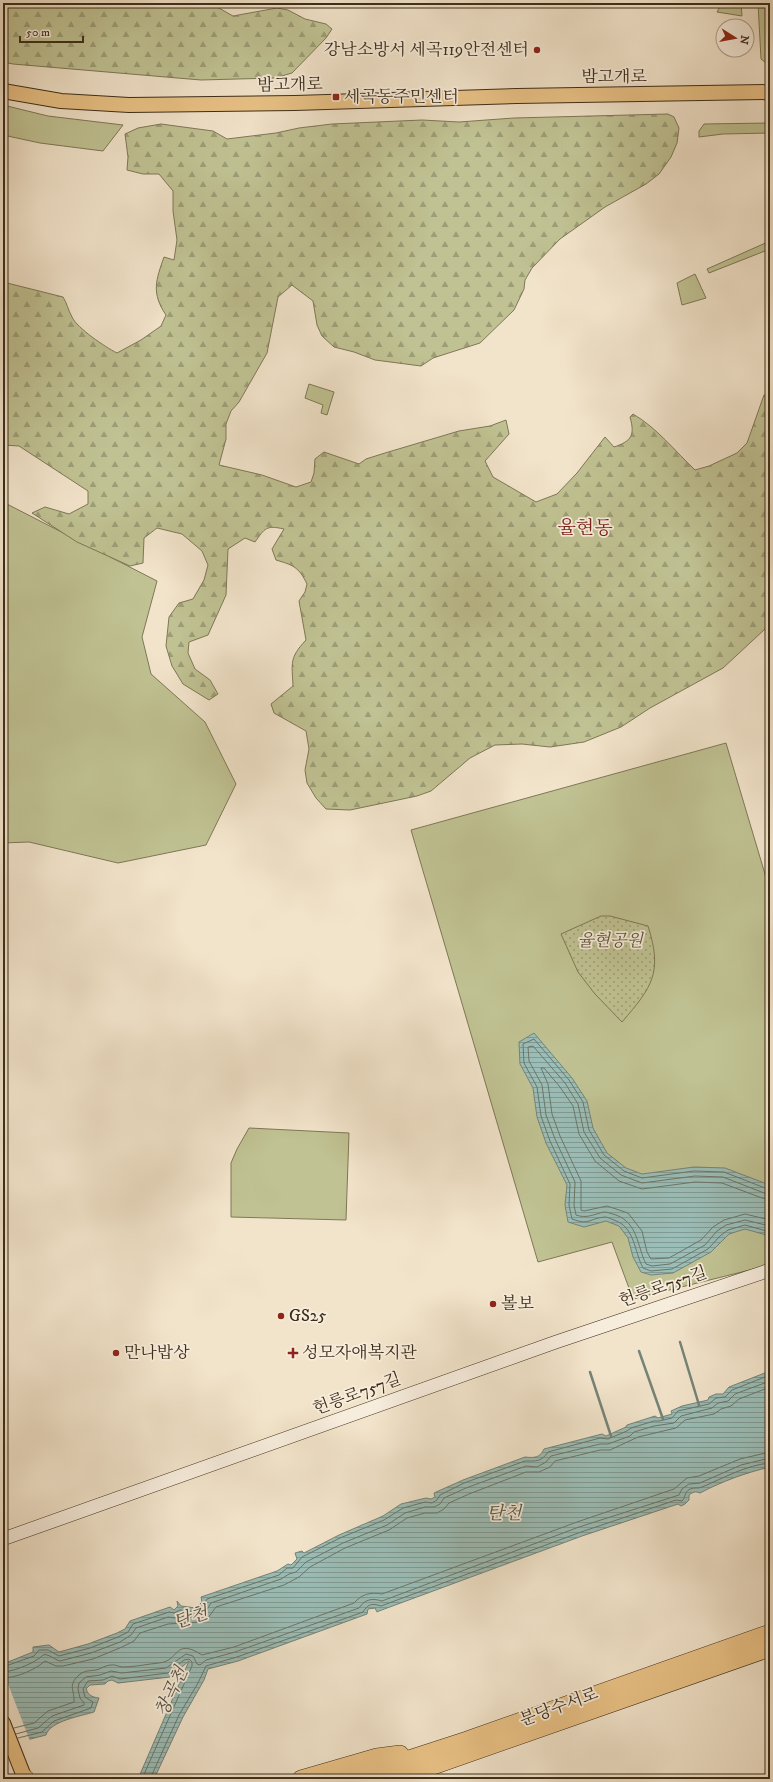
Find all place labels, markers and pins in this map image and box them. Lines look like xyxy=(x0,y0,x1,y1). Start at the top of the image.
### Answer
place label: 강남소방서 세곡119안전센터 xyxy=(324,39,529,61)
marker: 강남소방서 세곡119안전센터 xyxy=(532,45,542,55)
place label: 세곡동주민센터 xyxy=(344,86,459,108)
marker: 세곡동주민센터 xyxy=(331,92,341,102)
place label: 볼보 xyxy=(501,1293,534,1315)
marker: 볼보 xyxy=(488,1299,498,1309)
place label: GS25 xyxy=(289,1305,327,1327)
marker: GS25 xyxy=(276,1311,286,1321)
place label: 만나밥상 xyxy=(124,1342,190,1364)
place label: 성모자애복지관 xyxy=(302,1342,418,1364)
marker: 성모자애복지관 xyxy=(287,1347,299,1359)
marker: 만나밥상 xyxy=(111,1348,121,1358)

